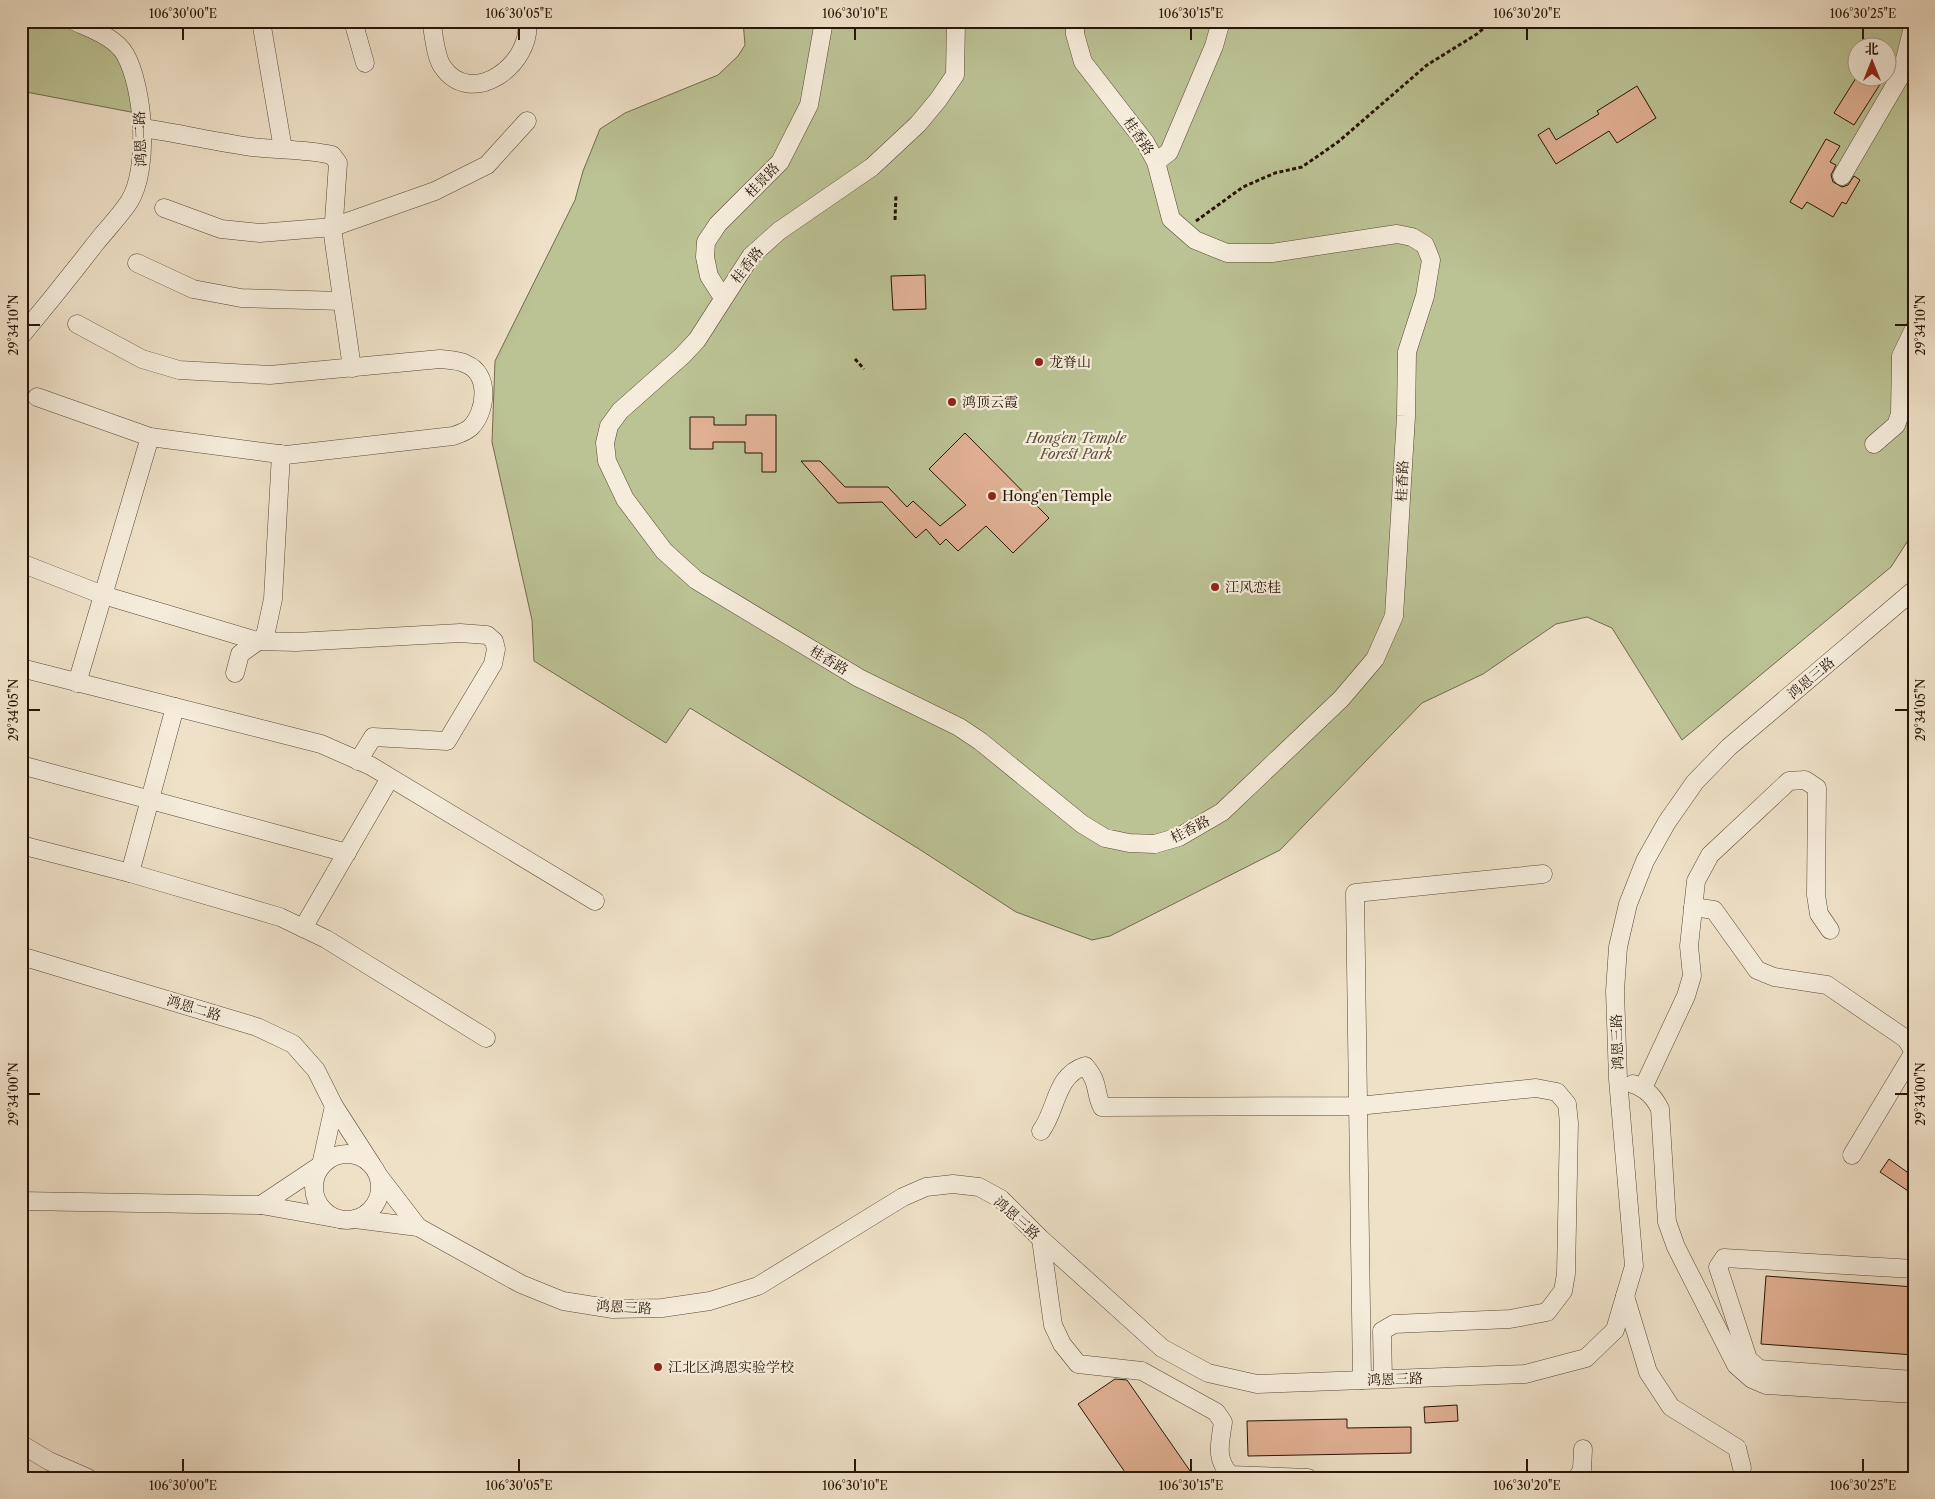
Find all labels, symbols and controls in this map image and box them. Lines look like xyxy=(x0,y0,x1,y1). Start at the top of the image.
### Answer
text: 106°30'00"E xyxy=(149,6,217,21)
text: 106°30'05"E xyxy=(485,6,553,21)
text: 106°30'10"E xyxy=(822,6,888,21)
text: 106°30'15"E xyxy=(1159,6,1223,21)
text: 106°30'20"E xyxy=(1493,6,1561,21)
text: 106°30'25"E xyxy=(1830,6,1896,21)
north arrow xyxy=(1848,38,1898,88)
text: 北 xyxy=(1865,40,1879,58)
street label: 鸿恩二路 xyxy=(130,111,150,167)
street label: 桂香路 xyxy=(1120,114,1158,158)
street label: 桂景路 xyxy=(741,159,783,201)
street label: 桂香路 xyxy=(727,243,767,287)
text: 29°34'10"N xyxy=(6,294,21,355)
text: 29°34'10"N xyxy=(1913,294,1928,355)
place label: 龙脊山 xyxy=(1049,353,1091,371)
marker: 龙脊山 xyxy=(1033,356,1045,368)
place label: 鸿顶云霞 xyxy=(962,393,1018,411)
marker: 鸿顶云霞 xyxy=(946,396,958,408)
park label: Hong'en Temple Forest Park xyxy=(1025,429,1128,463)
street label: 桂香路 xyxy=(1392,460,1412,502)
place label: Hong'en Temple xyxy=(1002,487,1112,505)
marker: Hong'en Temple xyxy=(986,490,998,502)
place label: 江风恋桂 xyxy=(1225,578,1281,596)
marker: 江风恋桂 xyxy=(1209,581,1221,593)
street label: 桂香路 xyxy=(806,641,852,679)
street label: 鸿恩三路 xyxy=(1784,653,1838,703)
text: 29°34'05"N xyxy=(6,679,21,741)
text: 29°34'05"N xyxy=(1913,679,1928,741)
street label: 桂香路 xyxy=(1167,811,1213,847)
street label: 鸿恩二路 xyxy=(165,991,223,1025)
street label: 鸿恩三路 xyxy=(1607,1014,1627,1070)
text: 29°34'00"N xyxy=(6,1062,21,1126)
text: 29°34'00"N xyxy=(1913,1062,1928,1126)
street label: 鸿恩三路 xyxy=(990,1193,1044,1243)
street label: 鸿恩三路 xyxy=(596,1297,652,1317)
place label: 江北区鸿恩实验学校 xyxy=(668,1358,794,1376)
marker: 江北区鸿恩实验学校 xyxy=(652,1361,664,1373)
street label: 鸿恩三路 xyxy=(1367,1369,1423,1389)
text: 106°30'00"E xyxy=(149,1478,217,1493)
text: 106°30'05"E xyxy=(485,1478,553,1493)
text: 106°30'10"E xyxy=(822,1478,888,1493)
text: 106°30'15"E xyxy=(1159,1478,1223,1493)
text: 106°30'20"E xyxy=(1493,1478,1561,1493)
text: 106°30'25"E xyxy=(1830,1478,1896,1493)

